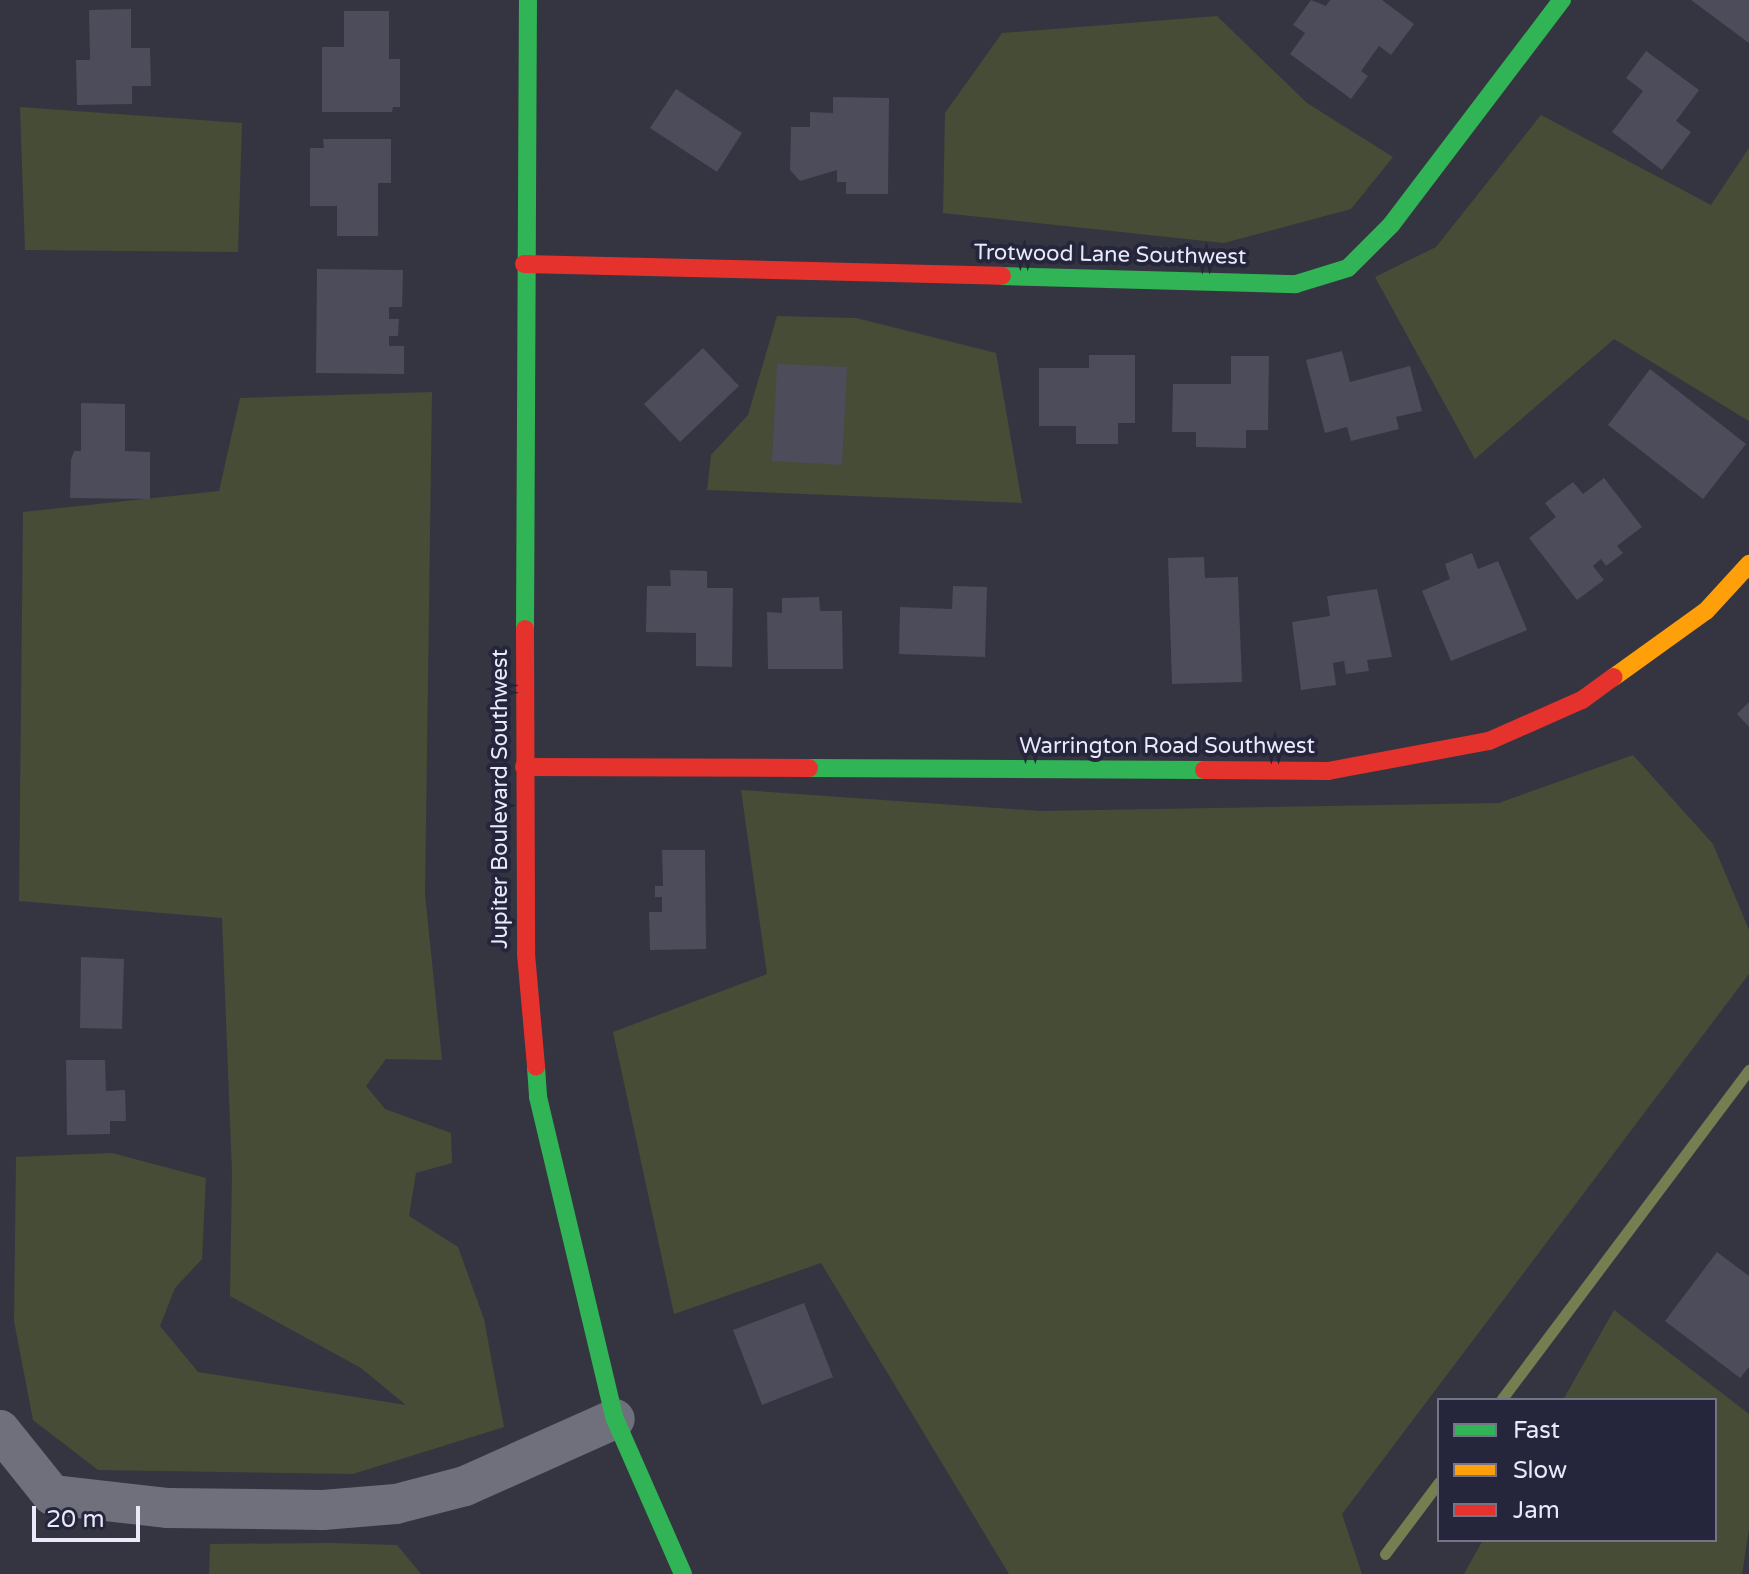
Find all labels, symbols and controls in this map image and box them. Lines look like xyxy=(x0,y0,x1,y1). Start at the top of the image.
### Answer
street label: Trotwood Lane Southwest xyxy=(974,239,1246,271)
street label: Jupiter Boulevard Southwest xyxy=(488,649,514,949)
street label: Warrington Road Southwest xyxy=(1019,734,1315,760)
legend xyxy=(1437,1398,1717,1542)
text: Fast xyxy=(1513,1416,1560,1445)
text: Slow xyxy=(1513,1456,1567,1485)
scale bar xyxy=(36,1490,144,1540)
text: Jam xyxy=(1513,1496,1560,1525)
text: 20 m xyxy=(46,1505,104,1534)

